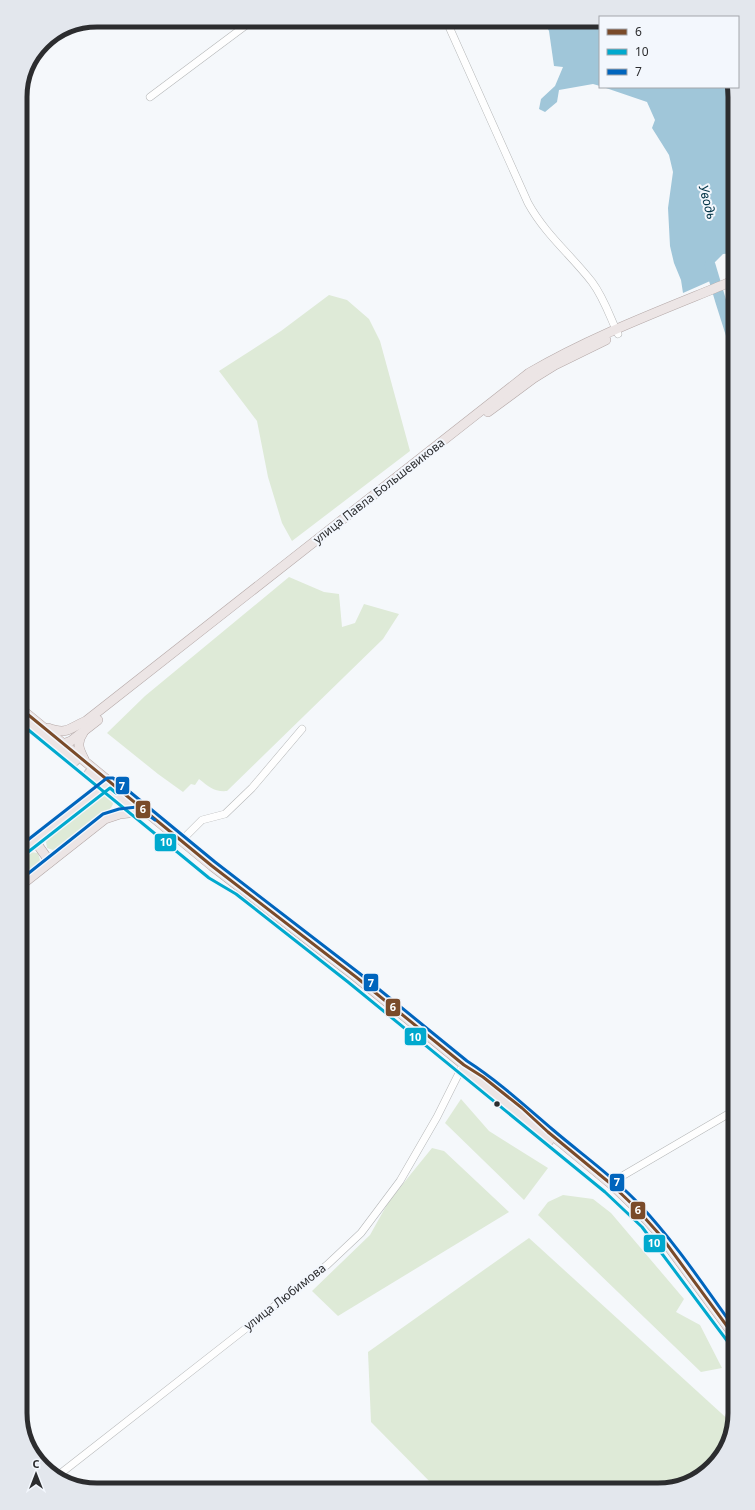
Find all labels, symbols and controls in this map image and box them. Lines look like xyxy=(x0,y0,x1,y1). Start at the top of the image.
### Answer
legend xyxy=(599,16,739,88)
text: 6 xyxy=(635,23,642,40)
text: 10 xyxy=(635,43,649,60)
text: 7 xyxy=(635,63,642,80)
water label: Уводь xyxy=(695,183,721,221)
street label: улица Павла Большевикова xyxy=(309,434,448,547)
line badge: 7 xyxy=(115,776,130,795)
text: 7 xyxy=(119,778,125,793)
line badge: 6 xyxy=(135,800,151,819)
text: 6 xyxy=(140,801,146,816)
line badge: 10 xyxy=(154,833,177,852)
text: 10 xyxy=(160,834,172,849)
line badge: 7 xyxy=(363,973,379,992)
text: 7 xyxy=(368,975,374,990)
line badge: 6 xyxy=(385,998,401,1017)
text: 6 xyxy=(390,999,396,1014)
line badge: 10 xyxy=(404,1027,427,1046)
text: 10 xyxy=(409,1029,421,1044)
unlabelled marker xyxy=(492,1099,502,1109)
line badge: 7 xyxy=(609,1173,625,1192)
text: 7 xyxy=(614,1174,620,1189)
line badge: 6 xyxy=(630,1201,646,1220)
text: 6 xyxy=(635,1202,641,1217)
line badge: 10 xyxy=(643,1234,666,1253)
text: 10 xyxy=(648,1235,660,1250)
street label: улица Любимова xyxy=(240,1259,329,1334)
north arrow xyxy=(16,1454,56,1494)
text: С xyxy=(32,1456,40,1471)

